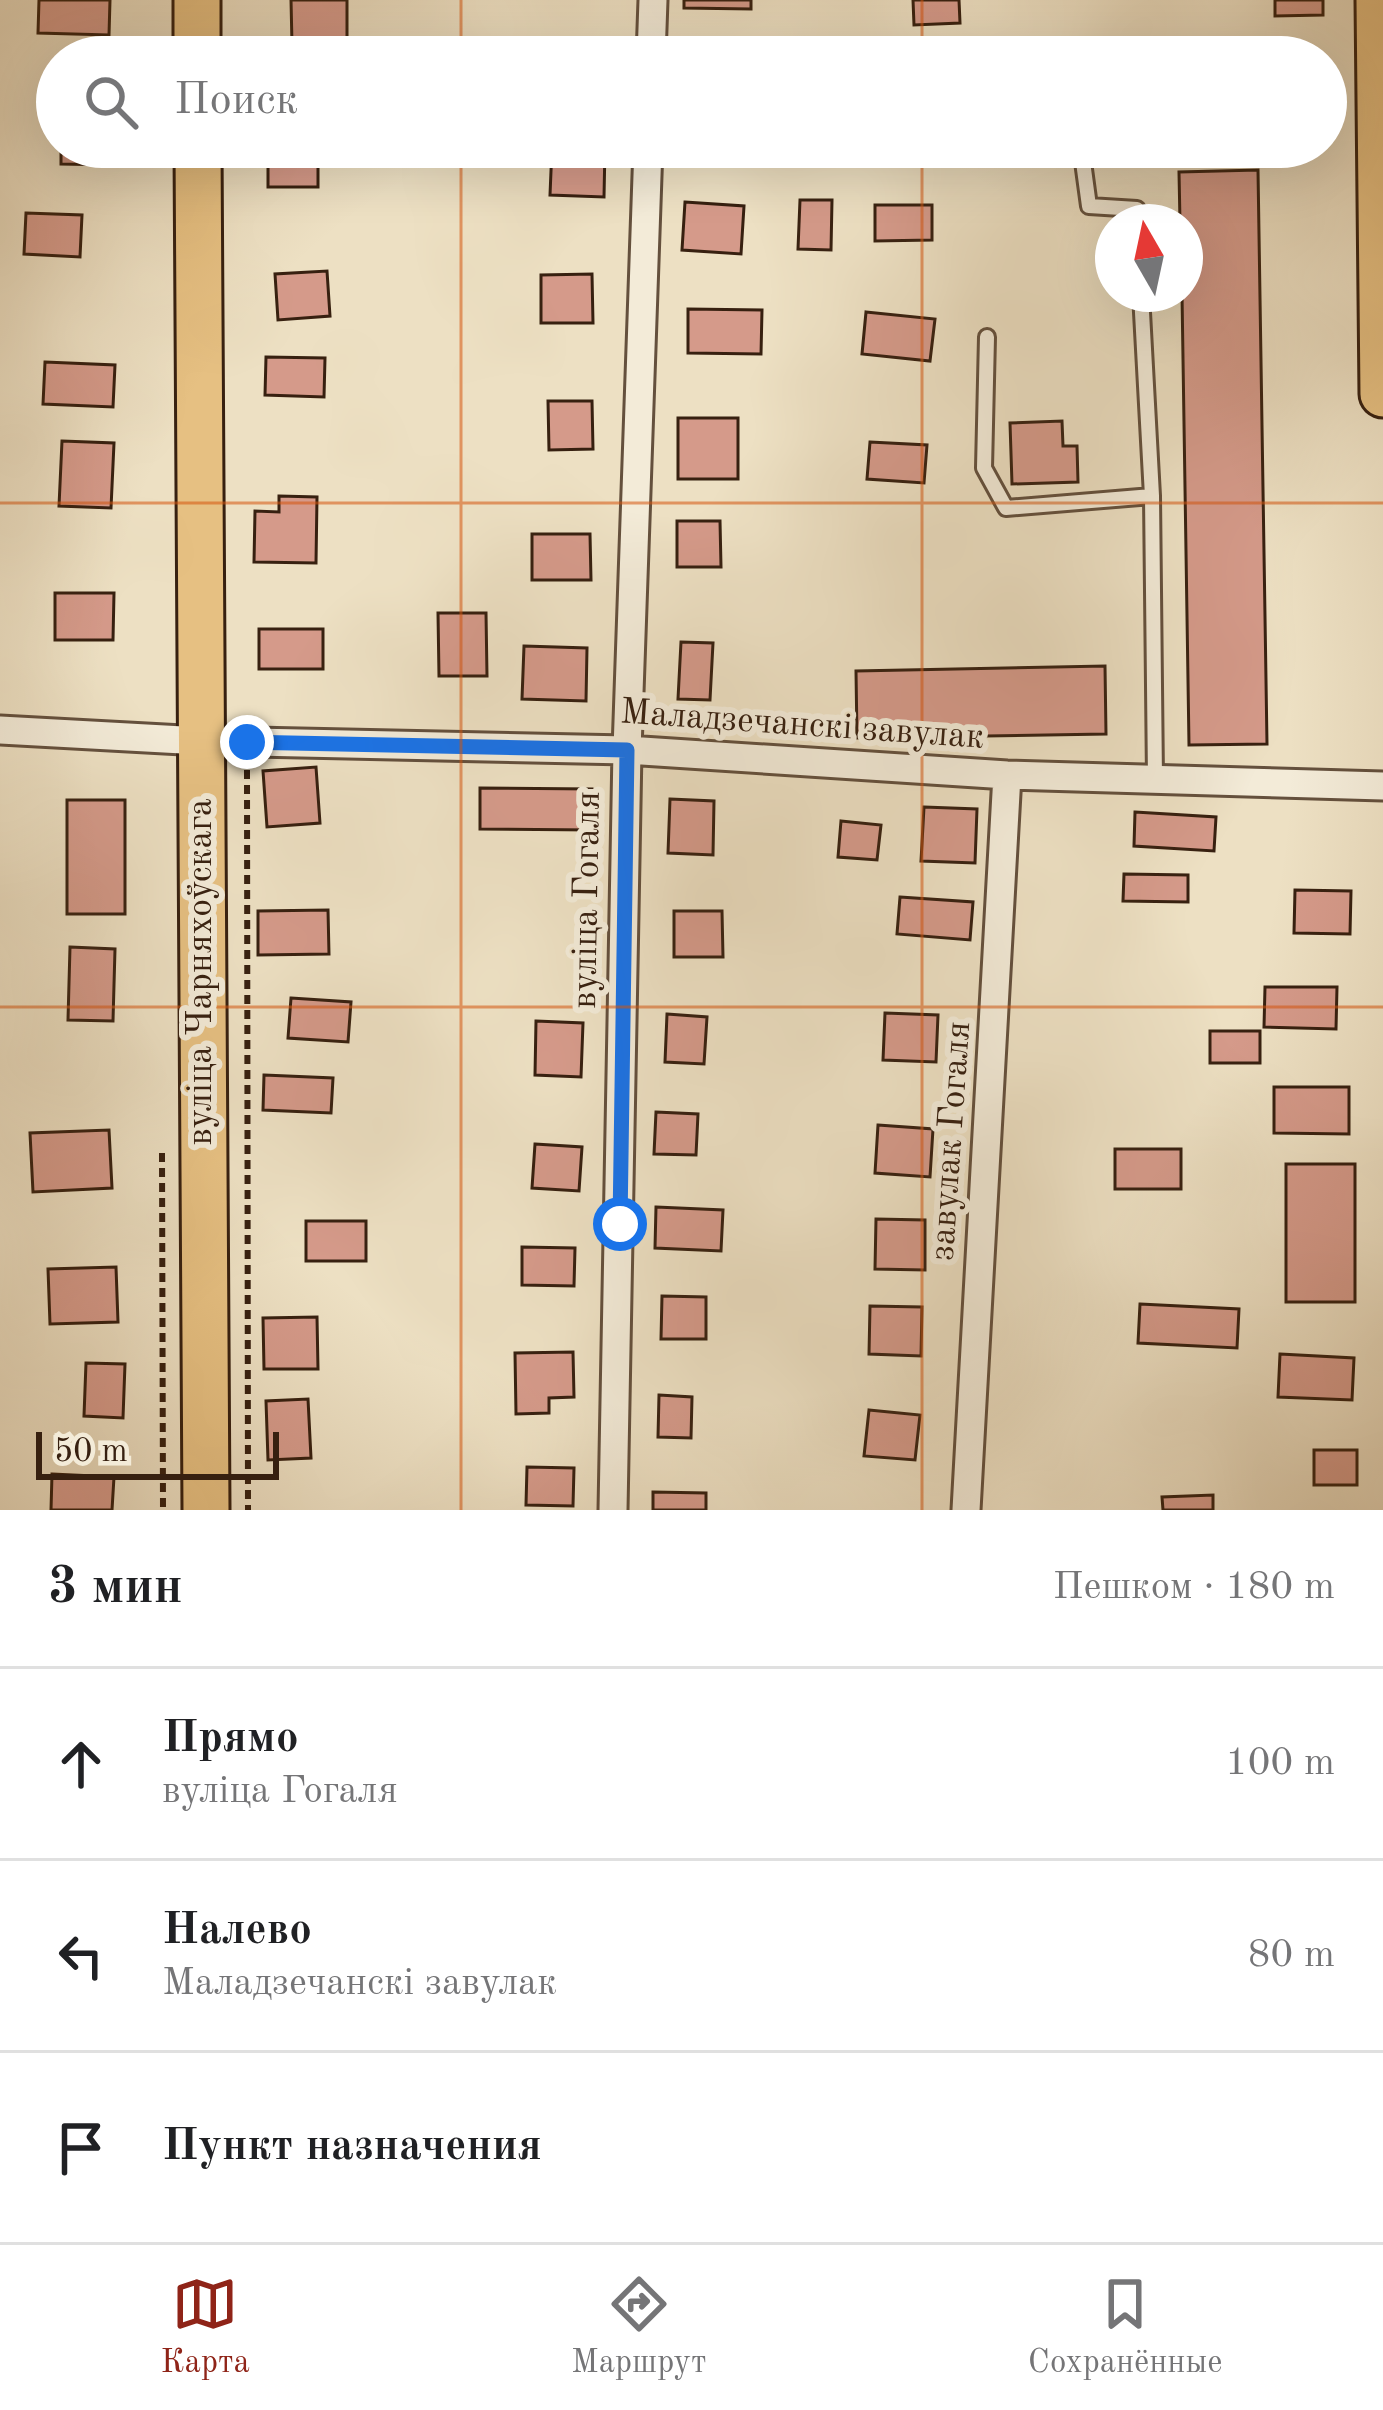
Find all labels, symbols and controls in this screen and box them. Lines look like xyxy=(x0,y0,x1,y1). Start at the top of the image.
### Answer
search box xyxy=(36,36,1347,168)
icon: search xyxy=(78,69,144,135)
text: Поиск xyxy=(174,79,298,124)
north arrow xyxy=(1095,204,1203,312)
street label: Маладзечанскі завулак xyxy=(619,695,985,757)
route end xyxy=(220,715,274,769)
street label: вуліца Гогаля xyxy=(568,791,608,1009)
street label: вуліца Чарняхоўскага xyxy=(184,798,220,1146)
street label: завулак Гогаля xyxy=(926,1020,978,1262)
route start xyxy=(593,1197,647,1251)
scale bar xyxy=(36,1426,279,1479)
text: 50 m xyxy=(54,1436,128,1469)
text: 3 мин xyxy=(48,1563,183,1614)
text: Пешком · 180 m xyxy=(1053,1568,1335,1607)
text: Прямо xyxy=(162,1717,299,1762)
icon: ahead xyxy=(48,1731,114,1797)
text: 100 m xyxy=(1225,1744,1335,1783)
text: вуліца Гогаля xyxy=(162,1772,398,1811)
text: Налево xyxy=(162,1909,312,1954)
icon: left xyxy=(48,1923,114,1989)
text: 80 m xyxy=(1248,1936,1335,1975)
text: Маладзечанскі завулак xyxy=(162,1964,557,2003)
icon: arrive xyxy=(48,2115,114,2181)
text: Пункт назначения xyxy=(162,2125,542,2170)
tab: Карта xyxy=(161,2271,250,2384)
tab: Маршрут xyxy=(571,2271,707,2384)
tab: Сохранённые xyxy=(1028,2271,1222,2384)

